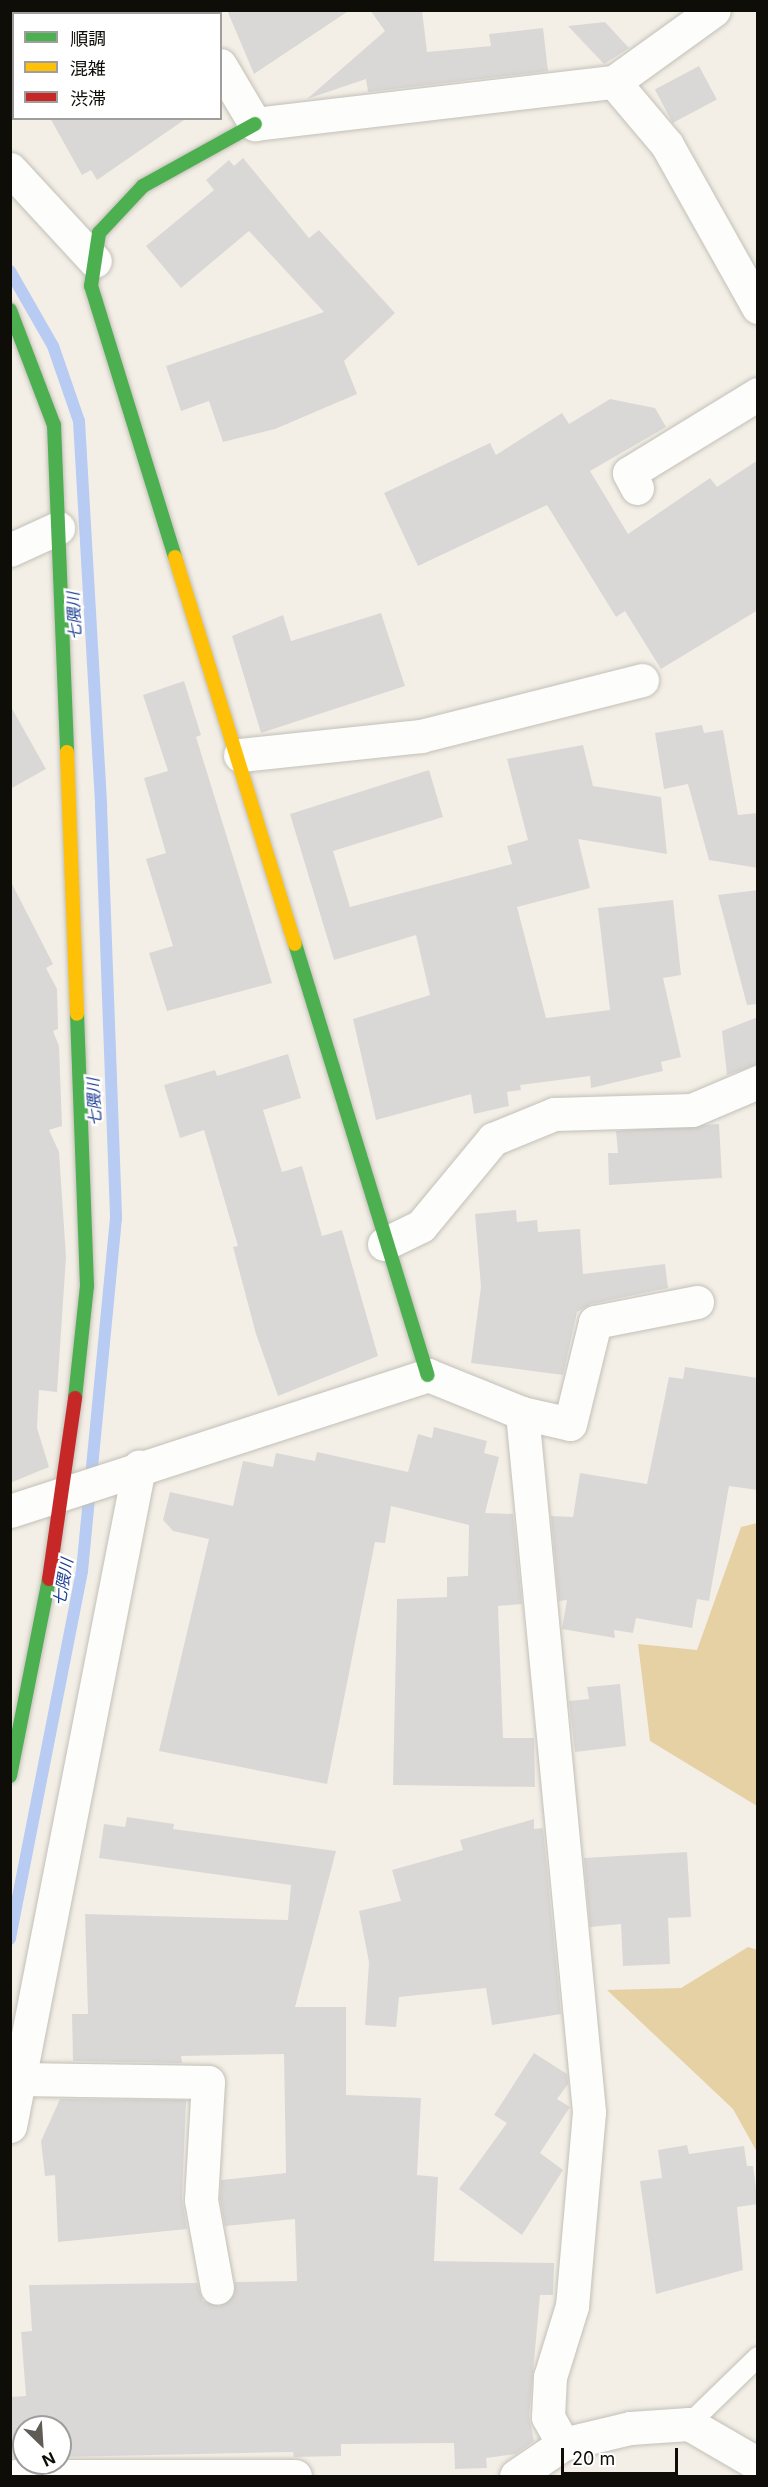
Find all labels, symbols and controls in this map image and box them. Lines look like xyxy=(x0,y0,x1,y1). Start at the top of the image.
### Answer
legend xyxy=(12,12,222,120)
text: 順調 xyxy=(70,28,106,49)
text: 混雑 xyxy=(70,58,106,79)
text: 渋滞 xyxy=(70,88,106,109)
water label: 七隈川 xyxy=(63,592,85,640)
water label: 七隈川 xyxy=(83,1078,105,1126)
water label: 七隈川 xyxy=(49,1557,77,1607)
north arrow xyxy=(12,2415,72,2475)
scale bar xyxy=(564,2436,681,2474)
text: N xyxy=(39,2448,59,2471)
text: 20 m xyxy=(572,2448,615,2469)

